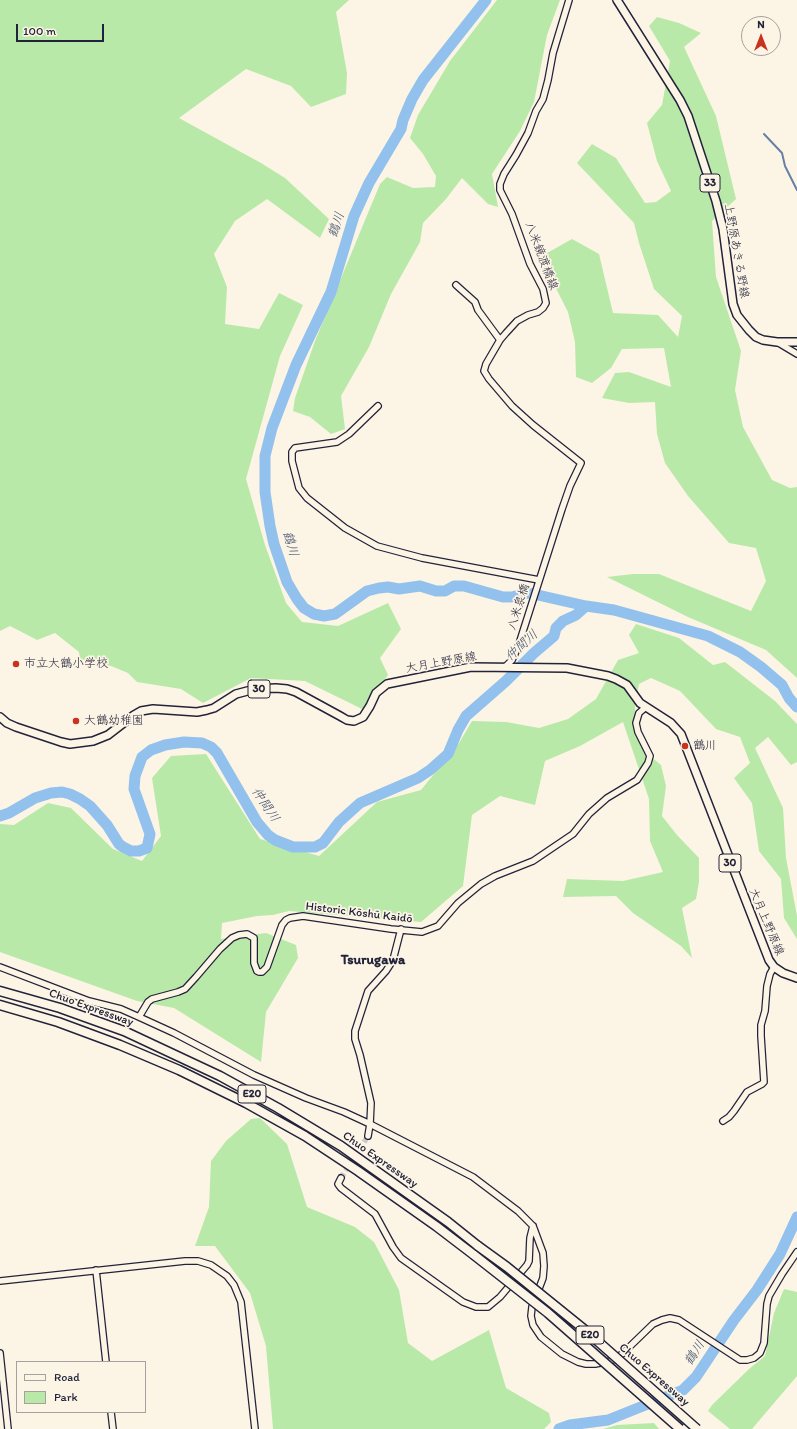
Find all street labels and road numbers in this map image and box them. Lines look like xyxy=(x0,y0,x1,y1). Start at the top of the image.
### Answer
road number: 33 xyxy=(700,174,720,192)
street label: 上野原あきる野線 xyxy=(721,202,751,300)
street label: 八米鏡渡橋線 xyxy=(521,220,561,292)
street label: 八米泉橋 xyxy=(505,582,533,632)
street label: 大月上野原線 xyxy=(404,650,478,676)
road number: 30 xyxy=(248,680,270,698)
road number: 30 xyxy=(719,854,741,872)
street label: 大月上野原線 xyxy=(745,886,787,958)
street label: Historic Kōshū Kaidō xyxy=(305,899,413,927)
street label: Chuo Expressway xyxy=(47,986,135,1030)
road number: E20 xyxy=(238,1085,266,1103)
street label: Chuo Expressway xyxy=(340,1129,420,1191)
road number: E20 xyxy=(576,1326,604,1344)
street label: Chuo Expressway xyxy=(616,1340,692,1410)

